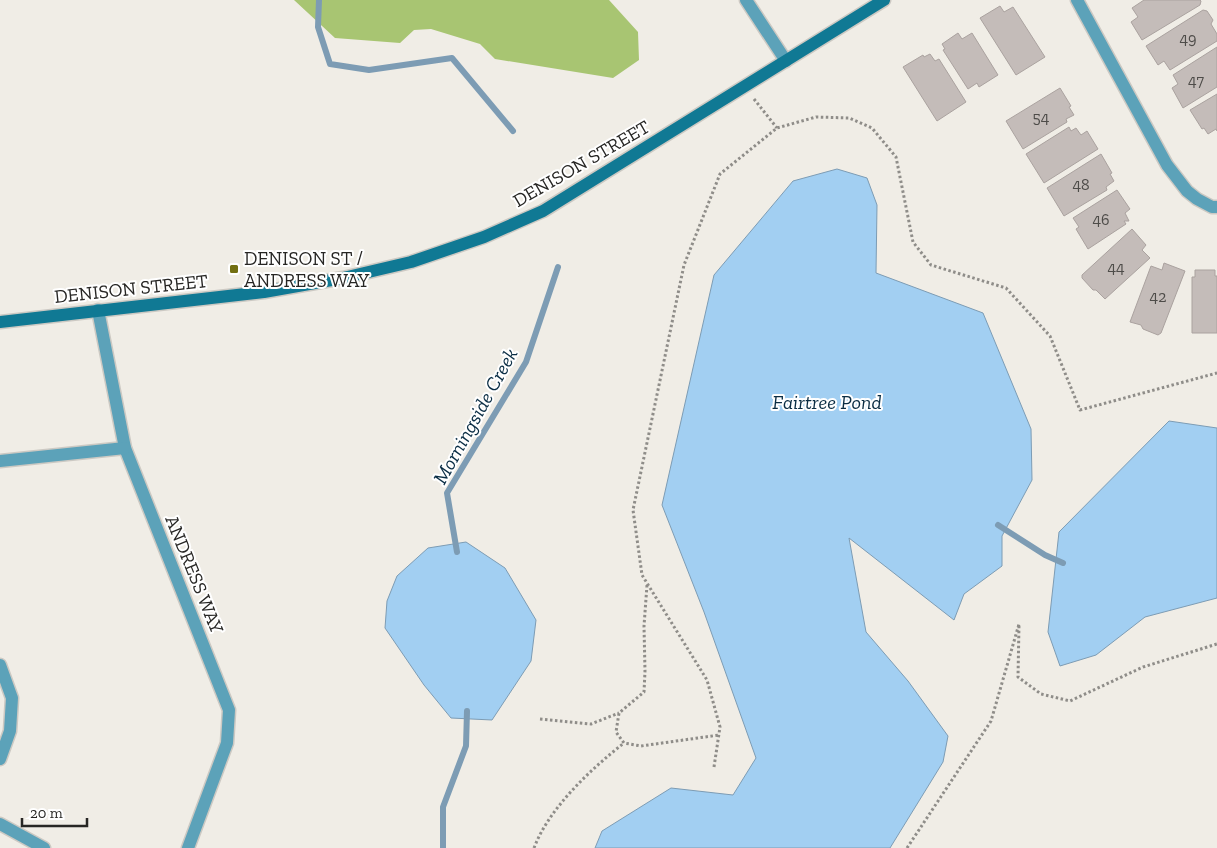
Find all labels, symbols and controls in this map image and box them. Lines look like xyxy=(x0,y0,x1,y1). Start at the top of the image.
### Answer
house number: 49 xyxy=(1179,29,1197,48)
house number: 47 xyxy=(1188,71,1204,90)
house number: 54 xyxy=(1033,108,1050,127)
street label: DENISON STREET xyxy=(509,115,654,212)
house number: 48 xyxy=(1072,175,1090,194)
house number: 46 xyxy=(1092,210,1110,229)
place label: DENISON ST / ANDRESS WAY xyxy=(244,247,370,292)
house number: 44 xyxy=(1107,258,1125,277)
marker: DENISON ST / ANDRESS WAY xyxy=(228,263,240,275)
street label: DENISON STREET xyxy=(53,269,209,308)
house number: 42 xyxy=(1150,287,1166,306)
water label: Morningside Creek xyxy=(428,344,522,488)
water label: Fairtree Pond xyxy=(772,390,882,414)
street label: ANDRESS WAY xyxy=(160,512,229,637)
scale bar xyxy=(22,796,88,828)
text: 20 m xyxy=(30,804,63,822)

